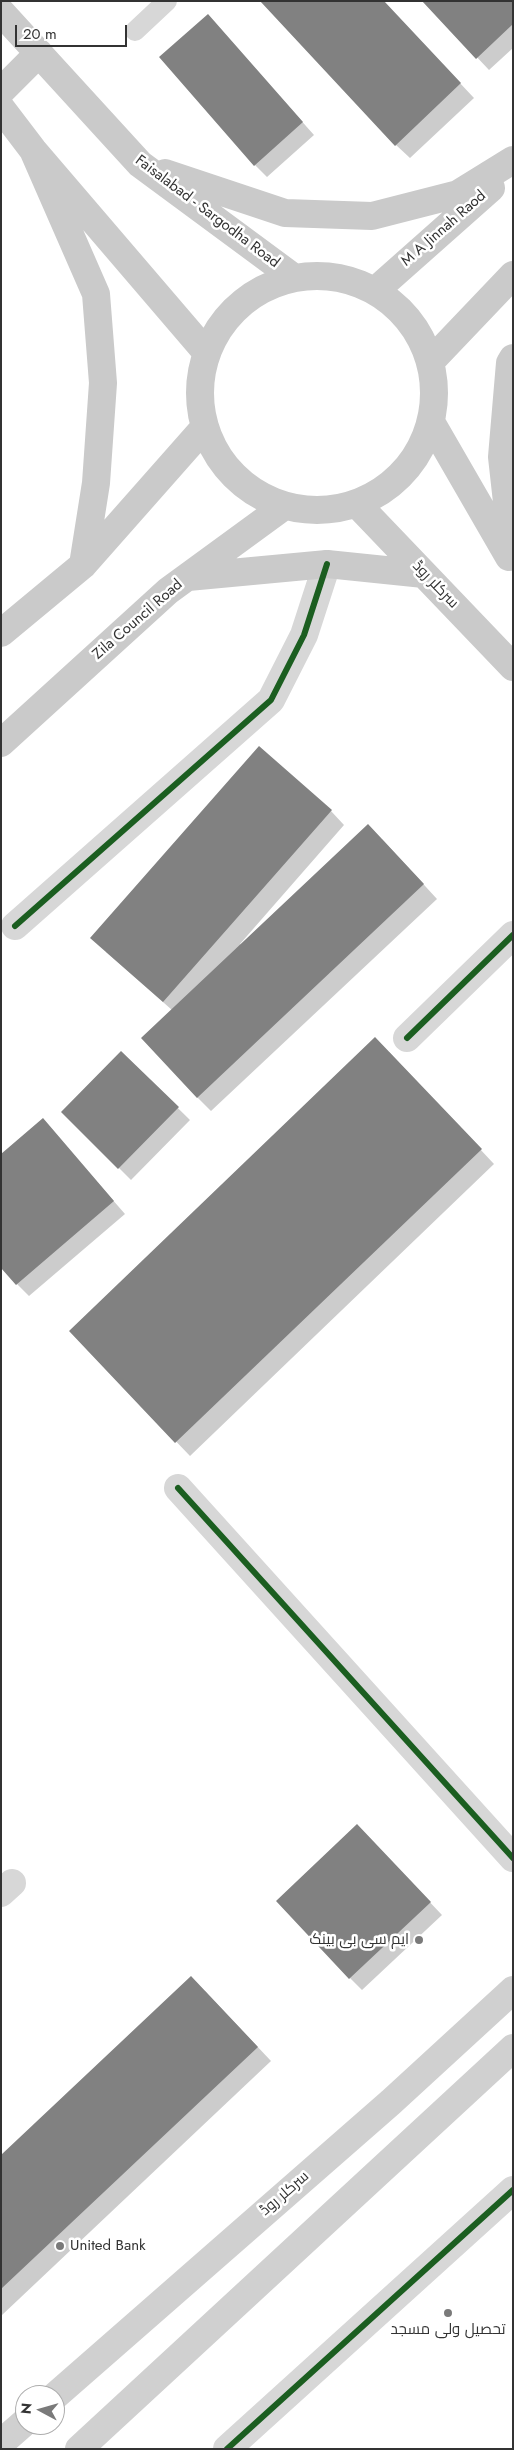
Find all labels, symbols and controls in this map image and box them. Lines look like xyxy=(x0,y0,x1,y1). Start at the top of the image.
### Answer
scale bar xyxy=(18,15,130,47)
text: 20 m xyxy=(23,23,57,45)
street label: Faisalabad - Sargodha Road xyxy=(131,152,283,272)
street label: M A Jinnah Raod xyxy=(398,187,490,271)
street label: سرکلر روڈ xyxy=(408,558,462,612)
street label: Zila Council Road xyxy=(90,576,186,664)
place label: ایم سی بی بینک xyxy=(310,1931,409,1949)
marker: ایم سی بی بینک xyxy=(413,1934,425,1946)
street label: سرکلر روڈ xyxy=(257,2168,313,2220)
place label: United Bank xyxy=(70,2237,146,2255)
marker: United Bank xyxy=(54,2240,66,2252)
marker: تحصیل ولی مسجد xyxy=(442,2307,454,2319)
place label: تحصیل ولی مسجد xyxy=(391,2321,505,2339)
north arrow xyxy=(15,2385,65,2435)
text: N xyxy=(16,2402,37,2415)

